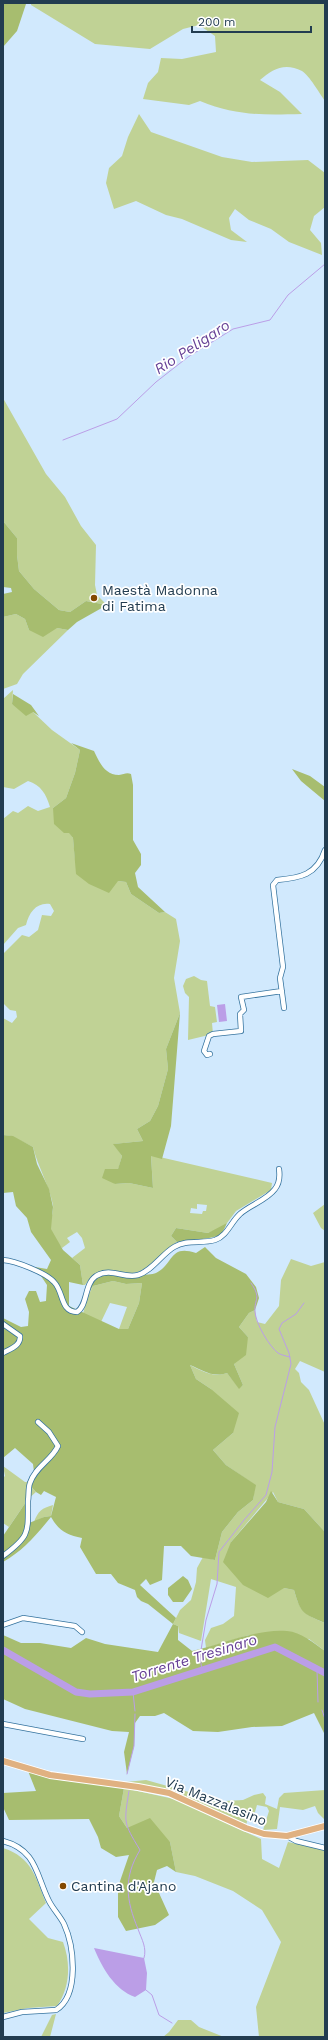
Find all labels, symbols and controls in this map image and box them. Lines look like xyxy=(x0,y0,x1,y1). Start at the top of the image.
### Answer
scale bar xyxy=(192,8,311,34)
text: 200 m xyxy=(198,15,235,29)
water label: Rio Peligaro xyxy=(151,316,233,378)
place label: Maestà Madonna di Fatima xyxy=(102,582,218,614)
marker: Maestà Madonna di Fatima xyxy=(89,593,99,603)
water label: Torrente Tresinaro xyxy=(129,1630,259,1686)
street label: Via Mazzalasino xyxy=(163,1773,269,1829)
place label: Cantina d'Ajano xyxy=(71,1878,176,1894)
marker: Cantina d'Ajano xyxy=(58,1881,68,1891)

